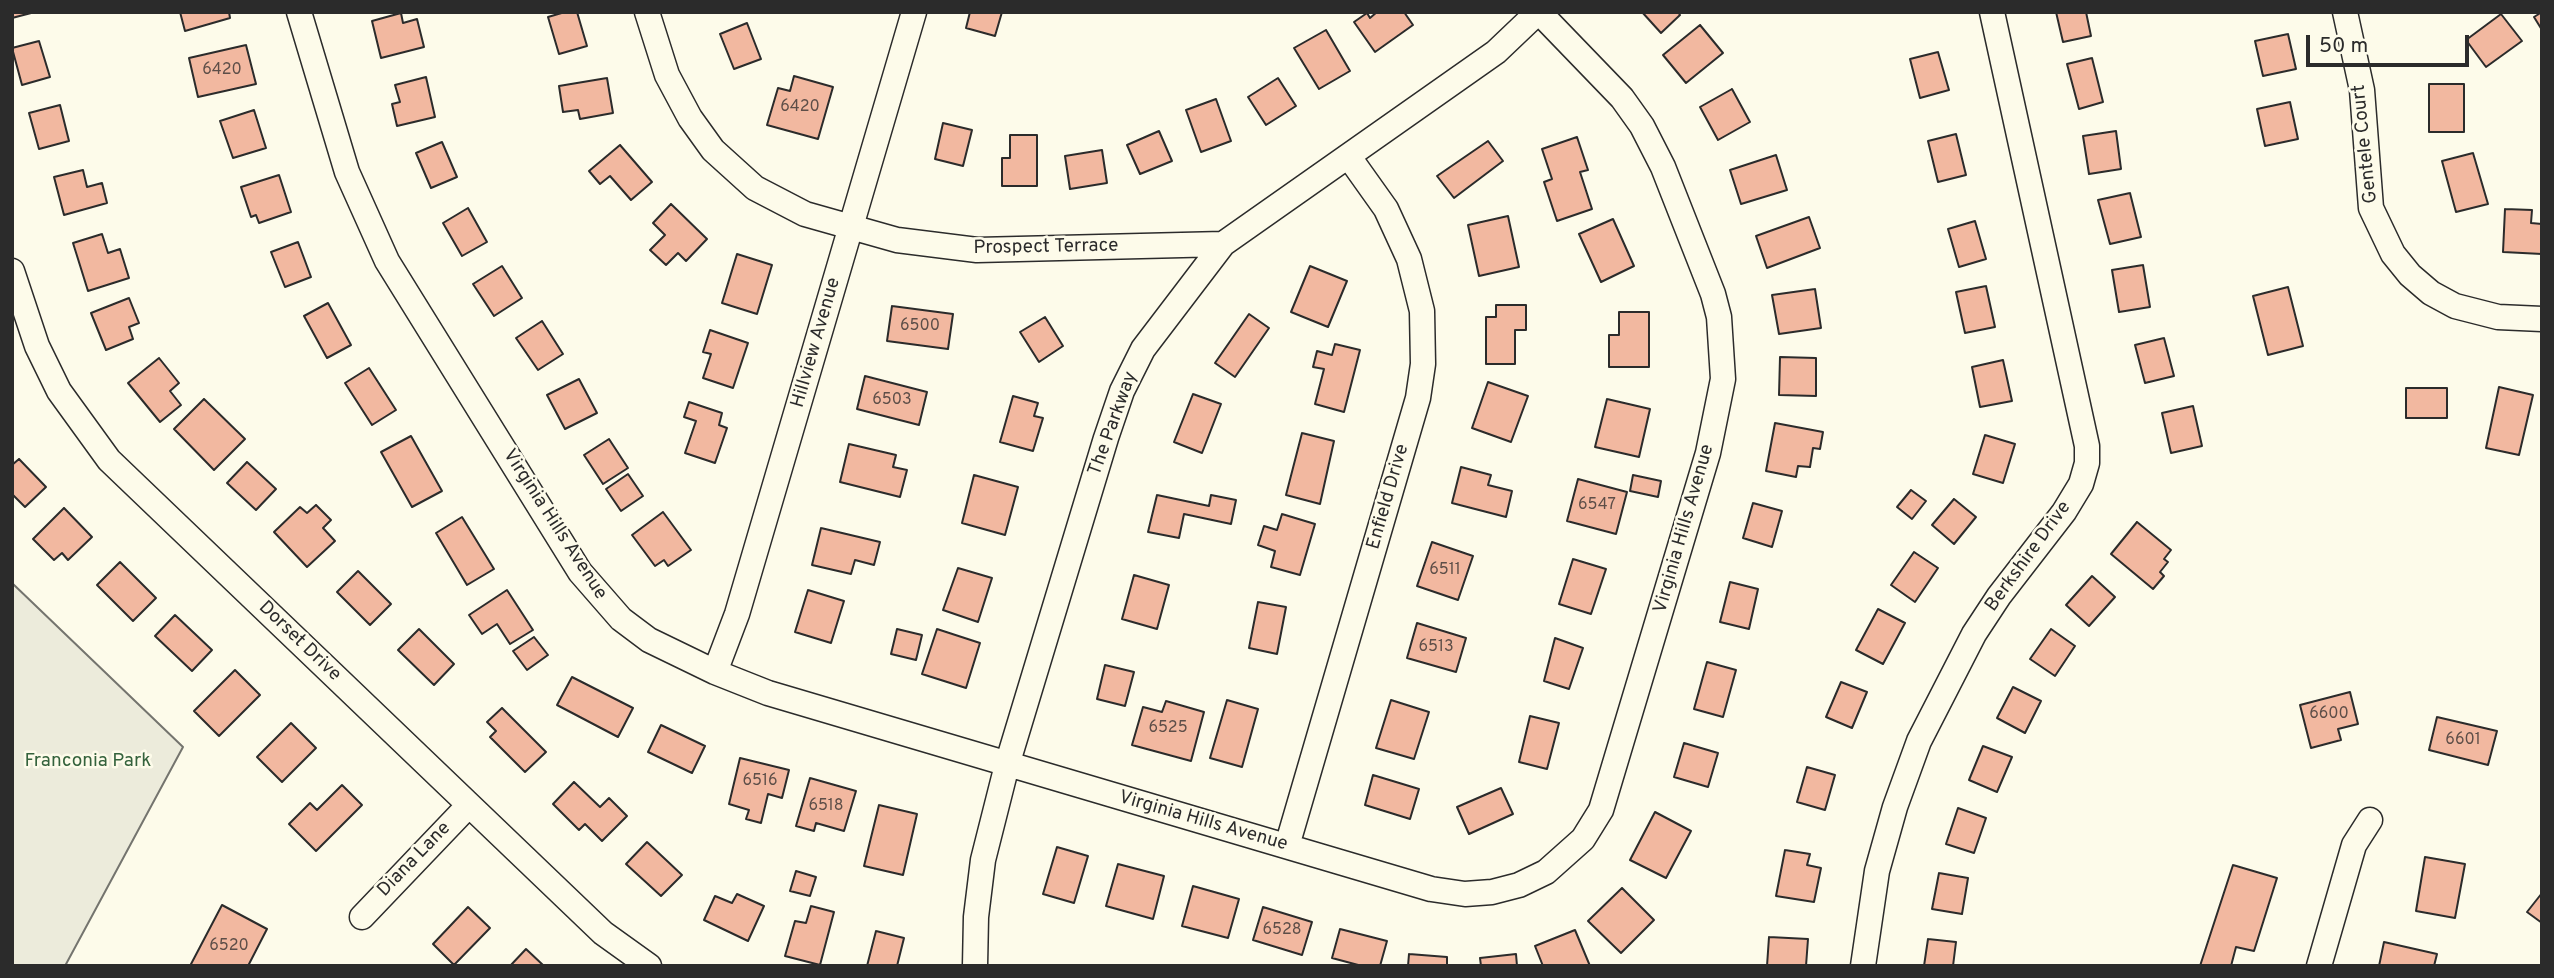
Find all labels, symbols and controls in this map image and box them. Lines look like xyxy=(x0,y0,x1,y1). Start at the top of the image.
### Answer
scale bar xyxy=(2309,21,2472,65)
text: 50 m xyxy=(2319,33,2368,60)
house number: 6420 xyxy=(202,61,242,81)
street label: Gentele Court xyxy=(2348,83,2384,205)
house number: 6420 xyxy=(780,98,820,118)
street label: Prospect Terrace xyxy=(973,235,1119,261)
street label: Hillview Avenue xyxy=(788,275,846,411)
house number: 6500 xyxy=(900,317,940,337)
street label: The Parkway xyxy=(1085,369,1143,479)
house number: 6503 xyxy=(872,391,912,411)
street label: Enfield Drive xyxy=(1363,442,1415,552)
street label: Virginia Hills Avenue xyxy=(1650,442,1720,616)
street label: Virginia Hills Avenue xyxy=(497,446,611,604)
house number: 6547 xyxy=(1578,496,1616,516)
street label: Berkshire Drive xyxy=(1981,497,2077,617)
house number: 6511 xyxy=(1429,561,1461,581)
street label: Dorset Drive xyxy=(253,597,345,687)
house number: 6513 xyxy=(1418,638,1454,658)
house number: 6600 xyxy=(2309,705,2349,725)
house number: 6525 xyxy=(1148,719,1188,739)
house number: 6601 xyxy=(2445,731,2481,751)
park label: Franconia Park xyxy=(25,751,151,773)
house number: 6516 xyxy=(742,772,778,792)
street label: Virginia Hills Avenue xyxy=(1116,787,1290,857)
house number: 6518 xyxy=(808,797,844,817)
street label: Diana Lane xyxy=(374,818,456,902)
house number: 6528 xyxy=(1263,921,1301,941)
house number: 6520 xyxy=(209,937,249,957)

